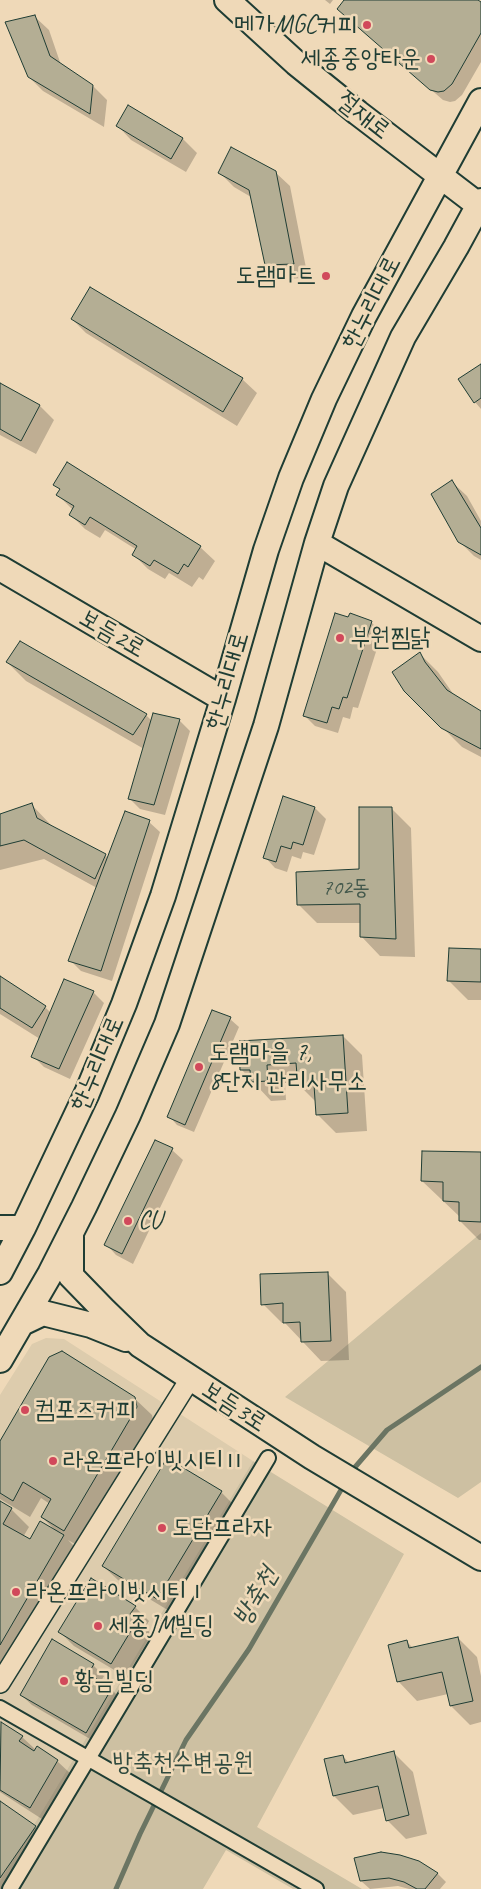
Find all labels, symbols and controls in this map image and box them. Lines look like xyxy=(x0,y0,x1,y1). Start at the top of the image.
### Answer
place label: 메가MGC커피 xyxy=(234,10,357,40)
marker: 메가MGC커피 xyxy=(361,19,373,31)
place label: 세종중앙타운 xyxy=(300,44,421,74)
marker: 세종중앙타운 xyxy=(425,53,437,65)
street label: 절재로 xyxy=(330,86,396,146)
street label: 한누리대로 xyxy=(336,251,408,355)
place label: 도램마트 xyxy=(236,261,316,291)
marker: 도램마트 xyxy=(320,270,332,282)
street label: 보듬2로 xyxy=(73,603,151,665)
place label: 부원찜닭 xyxy=(350,623,430,653)
street label: 한누리대로 xyxy=(200,629,256,733)
marker: 부원찜닭 xyxy=(334,632,346,644)
house number: 702동 xyxy=(322,875,370,901)
street label: 한누리대로 xyxy=(65,1012,131,1116)
place label: 도램마을 7, 8단지 관리사무소 xyxy=(209,1038,367,1097)
marker: 도램마을 7, 8단지 관리사무소 xyxy=(193,1061,205,1073)
place label: CU xyxy=(138,1206,162,1236)
marker: CU xyxy=(122,1215,134,1227)
street label: 보듬3로 xyxy=(196,1375,272,1439)
place label: 컴포즈커피 xyxy=(35,1395,136,1425)
marker: 컴포즈커피 xyxy=(19,1404,31,1416)
place label: 라온프라이빗시티Ⅱ xyxy=(63,1446,244,1476)
marker: 라온프라이빗시티Ⅱ xyxy=(47,1455,59,1467)
place label: 도담프라자 xyxy=(172,1513,273,1543)
marker: 도담프라자 xyxy=(156,1522,168,1534)
water label: 방축천 xyxy=(227,1562,285,1632)
place label: 라온프라이빗시티Ⅰ xyxy=(26,1577,207,1607)
marker: 라온프라이빗시티Ⅰ xyxy=(10,1586,22,1598)
place label: 세종JM빌딩 xyxy=(108,1611,214,1641)
marker: 세종JM빌딩 xyxy=(92,1620,104,1632)
place label: 황금빌딩 xyxy=(74,1666,154,1696)
marker: 황금빌딩 xyxy=(58,1675,70,1687)
park label: 방축천수변공원 xyxy=(113,1748,253,1778)

